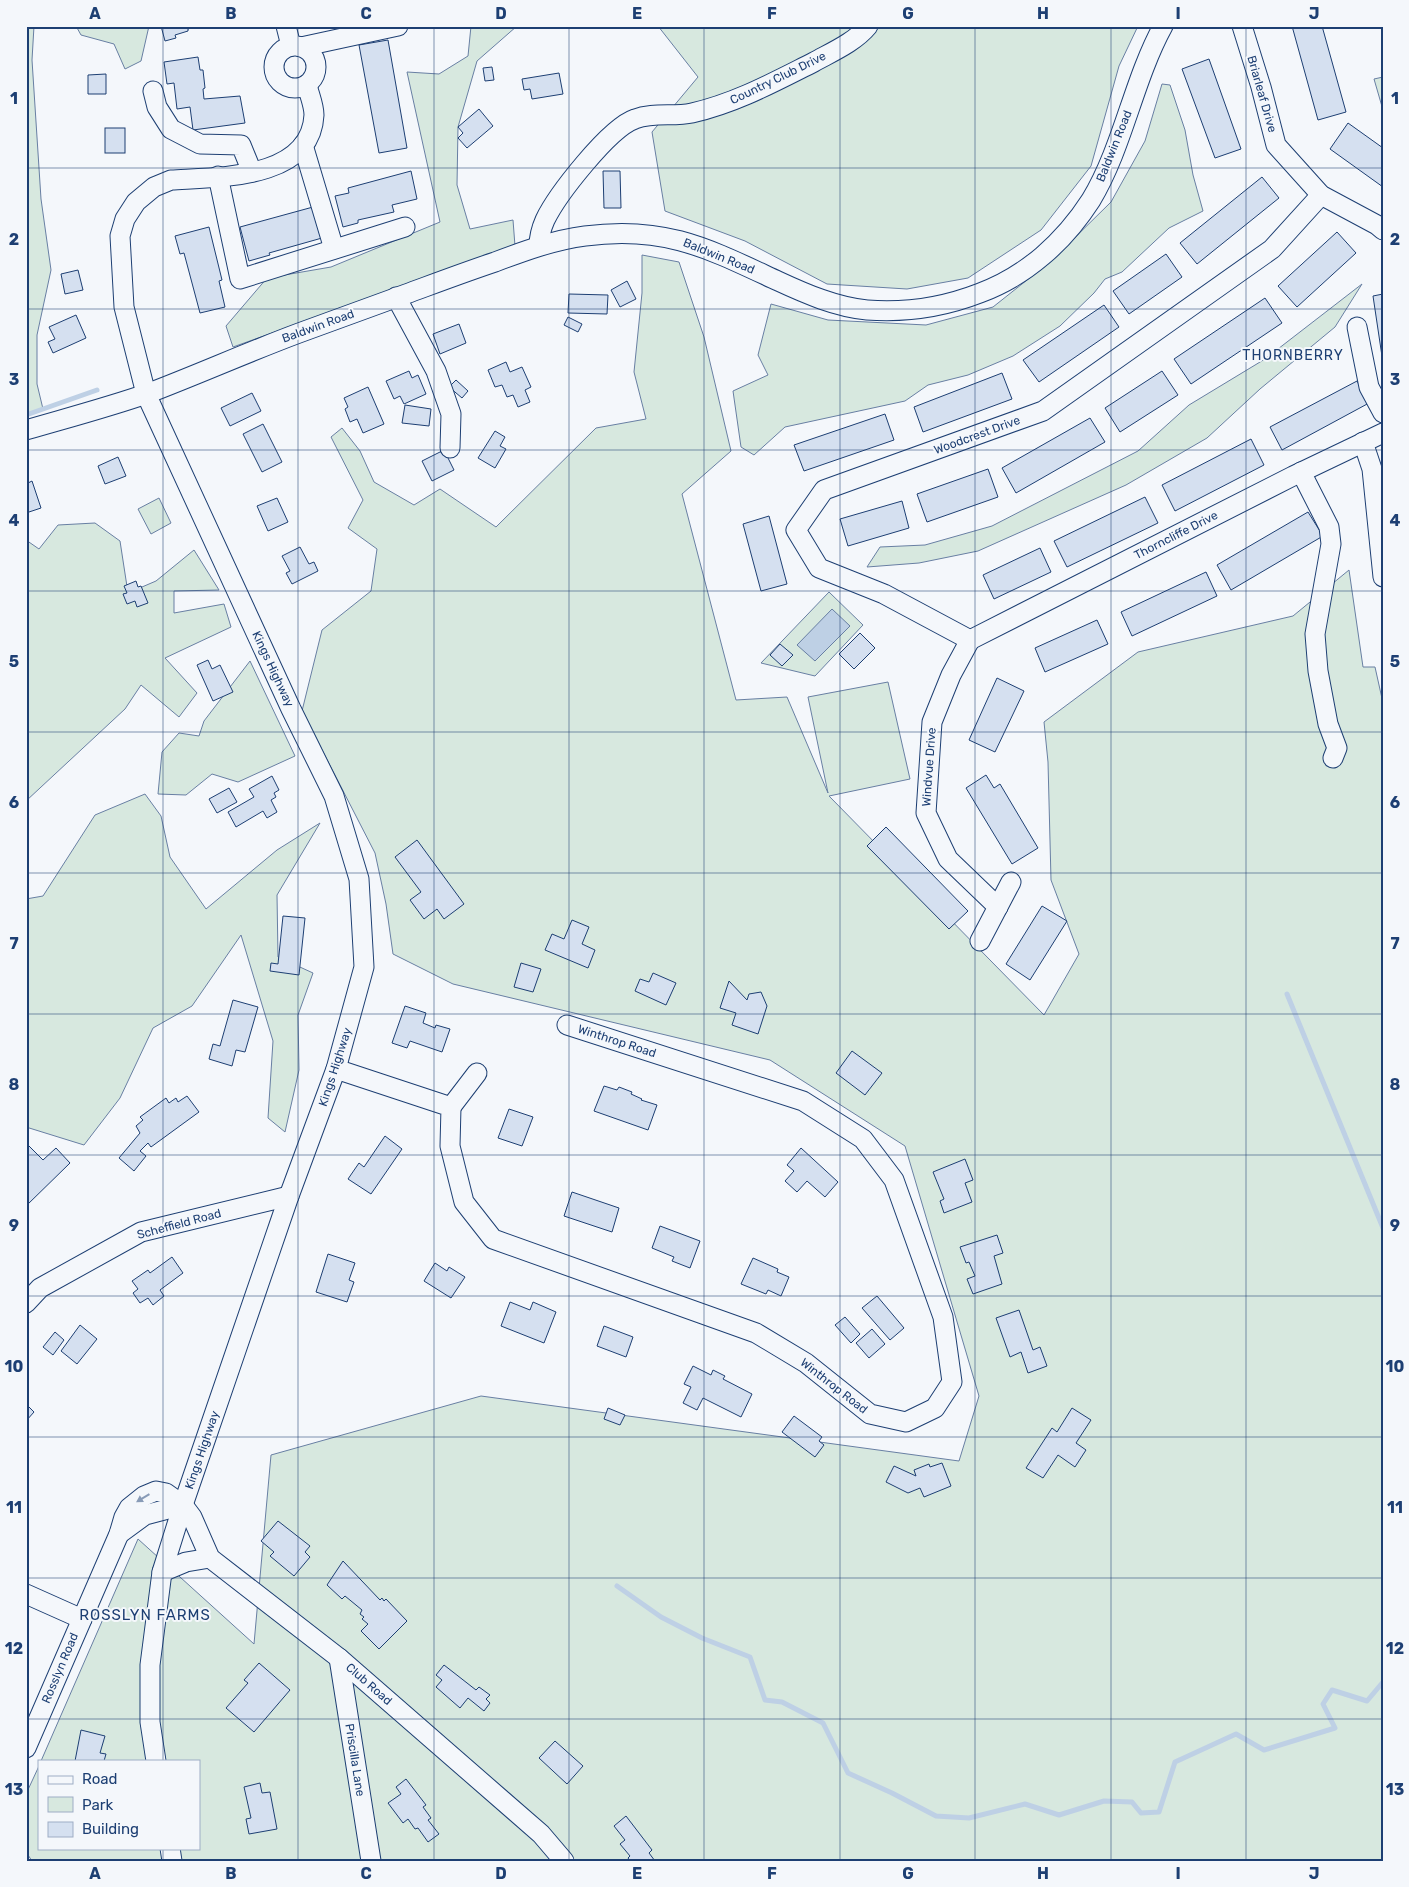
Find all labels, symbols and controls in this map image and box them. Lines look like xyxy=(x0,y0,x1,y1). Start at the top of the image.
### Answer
text: A xyxy=(89,4,101,23)
text: B xyxy=(225,4,237,23)
text: C xyxy=(360,4,372,23)
text: D xyxy=(495,4,507,23)
text: E xyxy=(632,4,642,23)
text: F xyxy=(767,4,777,23)
text: G xyxy=(902,4,914,23)
text: H xyxy=(1037,4,1049,23)
text: I xyxy=(1175,4,1181,23)
text: J xyxy=(1309,4,1319,23)
street label: Country Club Drive xyxy=(728,49,828,107)
street label: Briarleaf Drive xyxy=(1244,54,1280,134)
text: 1 xyxy=(10,89,18,108)
text: 1 xyxy=(1391,89,1399,108)
street label: Baldwin Road xyxy=(1093,108,1135,184)
text: 2 xyxy=(9,230,19,249)
text: 2 xyxy=(1390,230,1400,249)
street label: Baldwin Road xyxy=(681,235,757,277)
street label: Baldwin Road xyxy=(280,306,356,346)
district label: THORNBERRY xyxy=(1242,347,1344,364)
text: 3 xyxy=(9,370,19,389)
text: 3 xyxy=(1390,370,1400,389)
street label: Woodcrest Drive xyxy=(932,413,1022,457)
street label: Thorncliffe Drive xyxy=(1132,508,1220,562)
text: 4 xyxy=(9,511,20,530)
text: 4 xyxy=(1390,511,1401,530)
street label: Kings Highway xyxy=(249,629,297,709)
text: 5 xyxy=(9,652,19,671)
text: 5 xyxy=(1390,652,1400,671)
street label: Windvue Drive xyxy=(919,727,939,807)
text: 6 xyxy=(9,793,19,812)
text: 6 xyxy=(1390,793,1400,812)
text: 7 xyxy=(9,934,19,953)
text: 7 xyxy=(1390,934,1400,953)
street label: Winthrop Road xyxy=(576,1022,658,1060)
street label: Kings Highway xyxy=(316,1025,354,1108)
text: 8 xyxy=(9,1075,20,1094)
text: 8 xyxy=(1390,1075,1401,1094)
street label: Scheffield Road xyxy=(135,1206,223,1242)
text: 9 xyxy=(9,1216,19,1235)
text: 9 xyxy=(1390,1216,1400,1235)
street label: Winthrop Road xyxy=(798,1355,870,1417)
text: 10 xyxy=(5,1357,24,1376)
text: 10 xyxy=(1386,1357,1405,1376)
street label: Kings Highway xyxy=(182,1409,222,1491)
one-way arrow xyxy=(137,1494,150,1503)
text: 11 xyxy=(6,1498,22,1517)
text: 11 xyxy=(1387,1498,1403,1517)
district label: ROSSLYN FARMS xyxy=(79,1606,211,1624)
street label: Rosslyn Road xyxy=(39,1631,81,1705)
text: 12 xyxy=(5,1639,23,1658)
text: 12 xyxy=(1386,1639,1404,1658)
street label: Club Road xyxy=(343,1660,395,1708)
street label: Priscilla Lane xyxy=(342,1723,368,1798)
legend xyxy=(38,1760,200,1850)
text: Road xyxy=(82,1770,118,1788)
text: 13 xyxy=(5,1780,23,1799)
text: 13 xyxy=(1386,1780,1404,1799)
text: Park xyxy=(82,1796,113,1814)
text: Building xyxy=(82,1820,139,1838)
text: A xyxy=(89,1864,101,1883)
text: B xyxy=(225,1864,237,1883)
text: C xyxy=(360,1864,372,1883)
text: D xyxy=(495,1864,507,1883)
text: E xyxy=(632,1864,642,1883)
text: F xyxy=(767,1864,777,1883)
text: G xyxy=(902,1864,914,1883)
text: H xyxy=(1037,1864,1049,1883)
text: I xyxy=(1175,1864,1181,1883)
text: J xyxy=(1309,1864,1319,1883)

